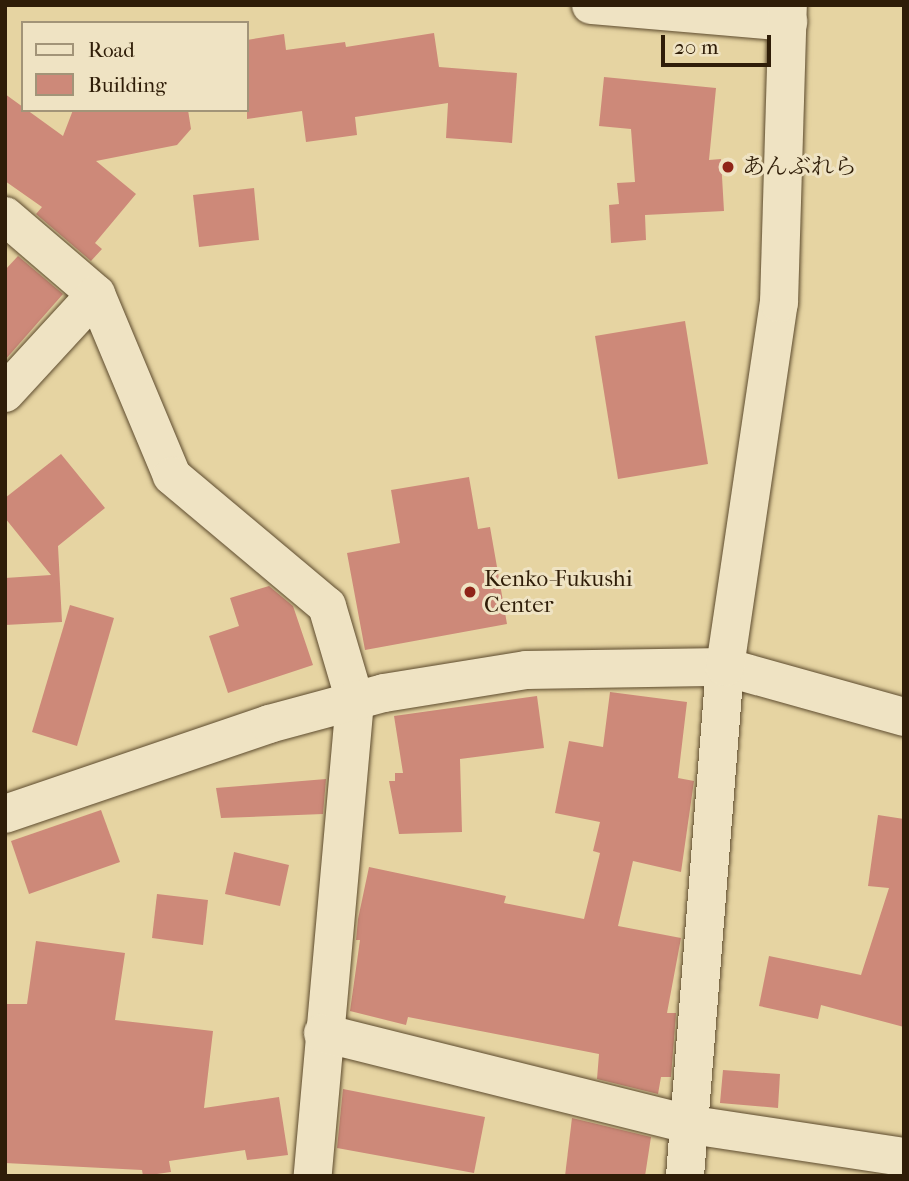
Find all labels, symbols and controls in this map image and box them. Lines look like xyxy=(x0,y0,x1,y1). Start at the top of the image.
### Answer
legend xyxy=(21,21,248,112)
scale bar xyxy=(664,21,774,65)
text: 20 m xyxy=(674,35,718,59)
text: Road xyxy=(88,38,135,62)
text: Building xyxy=(88,73,166,97)
place label: あんぶれら xyxy=(742,153,857,181)
marker: あんぶれら xyxy=(720,159,736,175)
place label: Kenko-Fukushi Center xyxy=(484,565,632,619)
marker: Kenko-Fukushi Center xyxy=(462,584,478,600)

